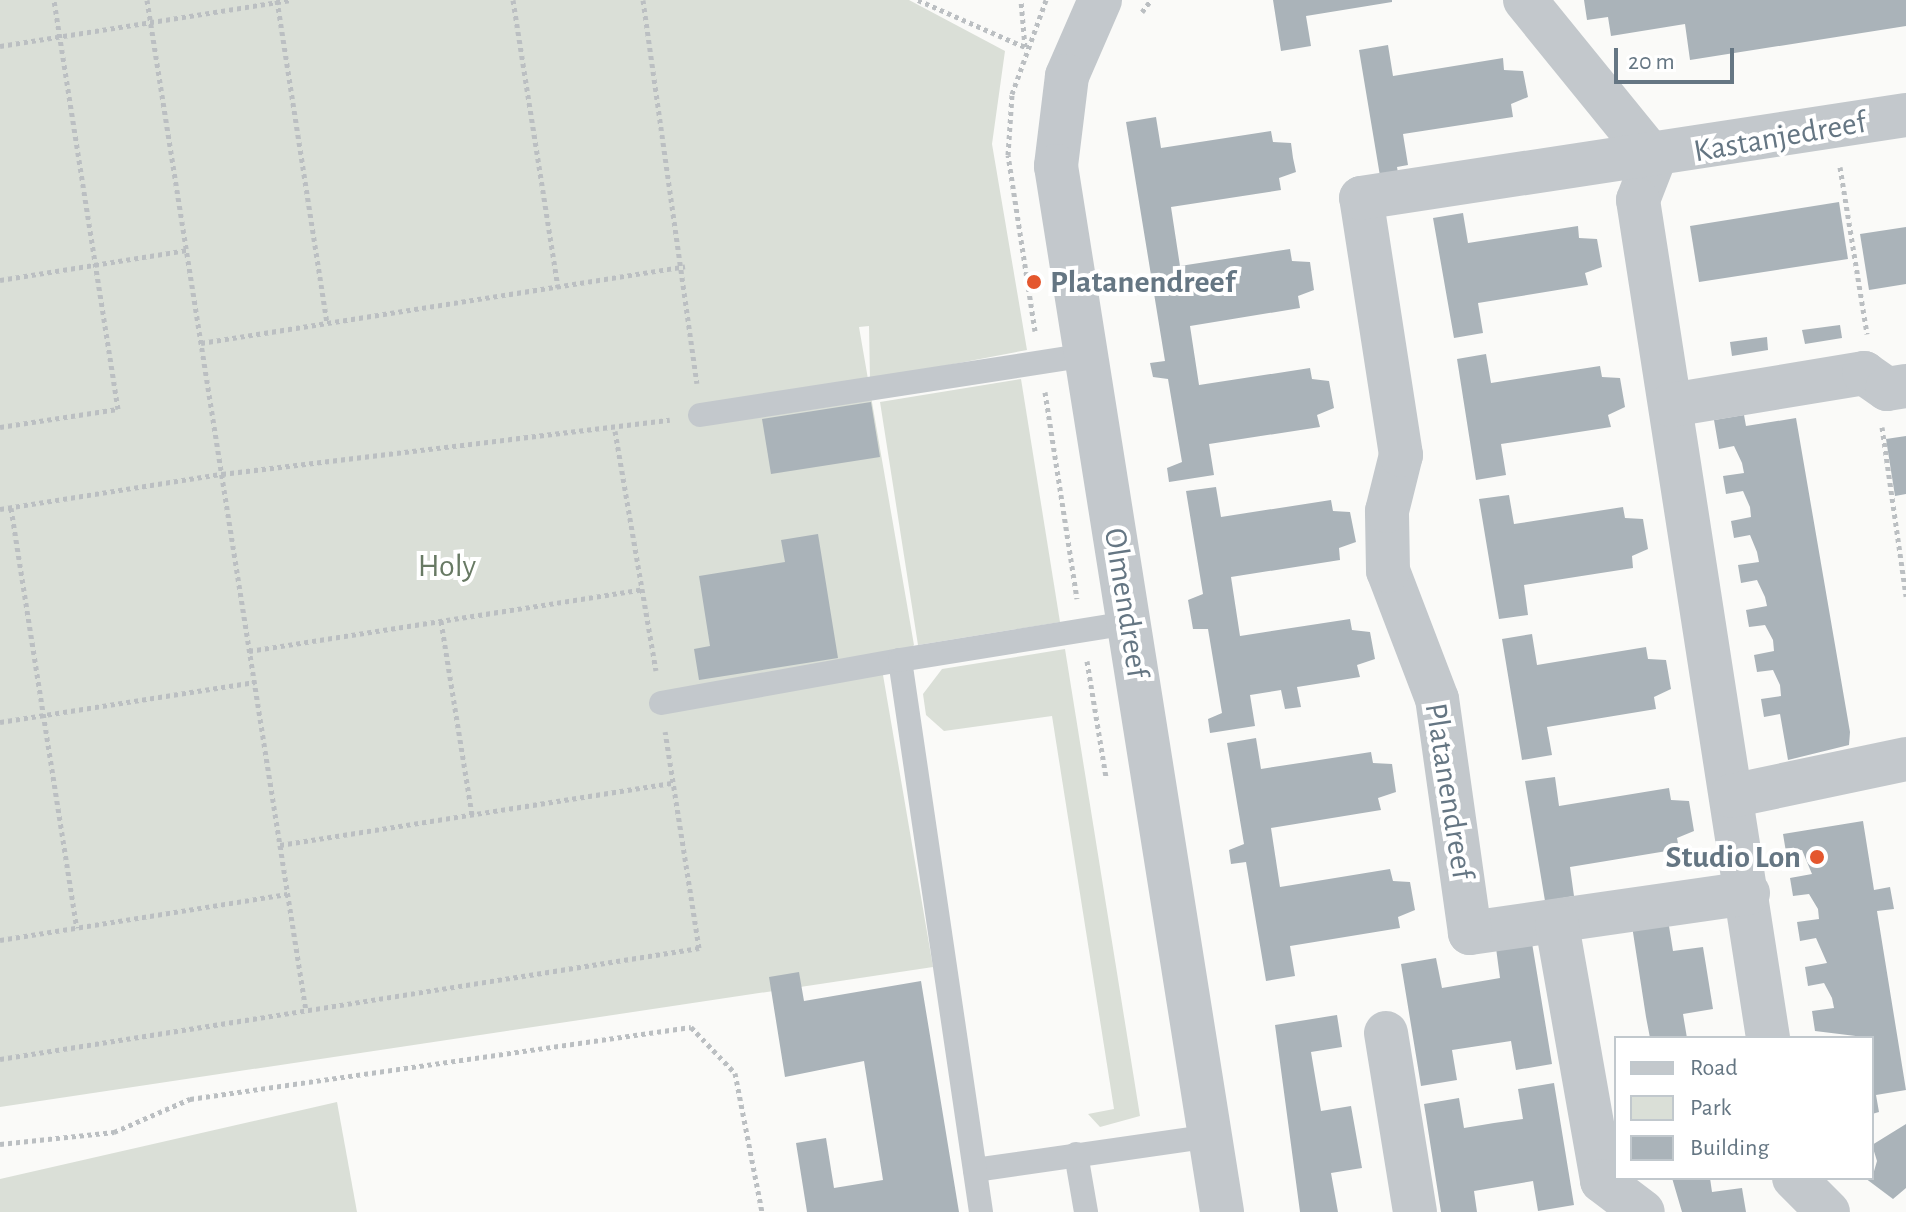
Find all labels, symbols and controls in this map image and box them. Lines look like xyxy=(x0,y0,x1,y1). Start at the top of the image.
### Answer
scale bar xyxy=(1618,32,1738,82)
text: 20 m xyxy=(1628,50,1675,74)
street label: Kastanjedreef xyxy=(1691,103,1869,171)
place label: Platanendreef xyxy=(1050,263,1235,301)
marker: Platanendreef xyxy=(1025,273,1043,291)
street label: Olmendreef xyxy=(1095,525,1157,681)
park label: Holy xyxy=(418,547,476,585)
street label: Platanendreef xyxy=(1416,700,1482,882)
place label: Studio Lon xyxy=(1666,838,1801,876)
marker: Studio Lon xyxy=(1808,848,1826,866)
legend xyxy=(1614,1036,1874,1180)
text: Road xyxy=(1690,1056,1738,1080)
text: Park xyxy=(1690,1096,1731,1120)
text: Building xyxy=(1690,1136,1769,1160)

